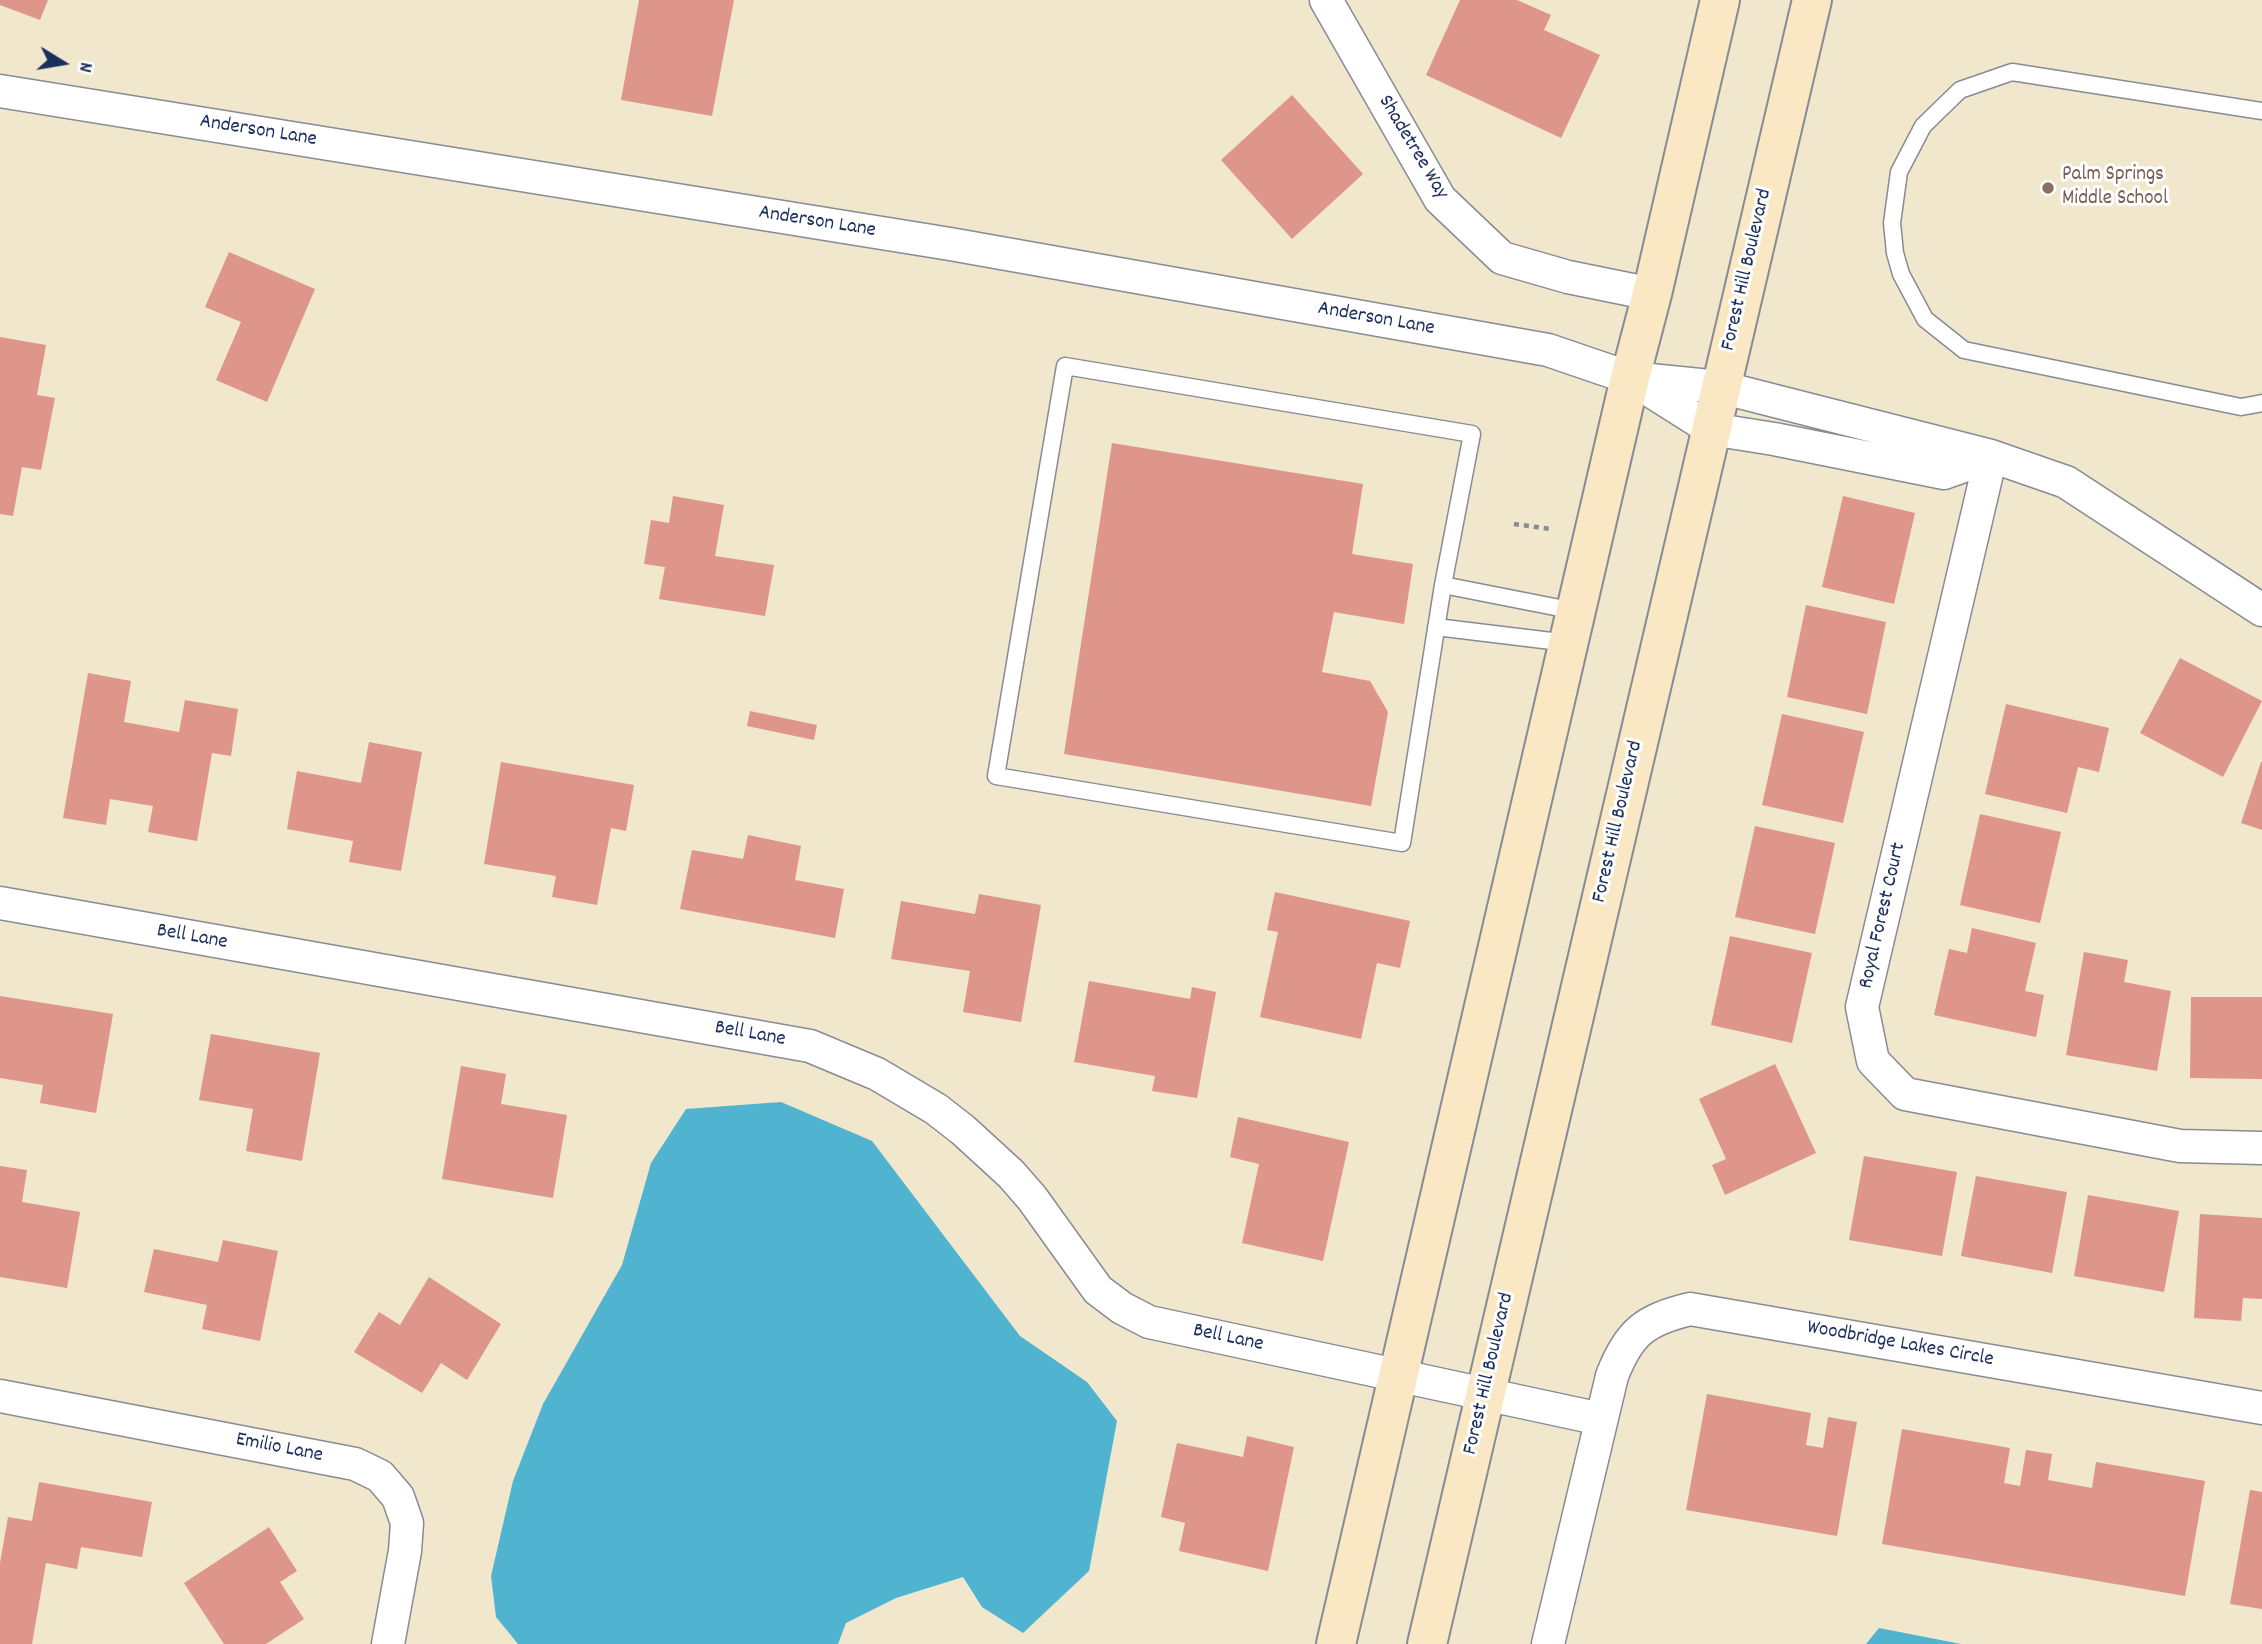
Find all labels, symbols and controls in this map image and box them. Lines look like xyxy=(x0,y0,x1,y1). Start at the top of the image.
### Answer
north arrow xyxy=(28,28,98,98)
text: N xyxy=(70,60,98,74)
street label: Shadetree Way xyxy=(1371,91,1453,205)
street label: Anderson Lane xyxy=(198,110,318,154)
place label: Palm Springs Middle School xyxy=(2062,163,2168,213)
marker: Palm Springs Middle School xyxy=(2040,180,2056,196)
street label: Forest Hill Boulevard xyxy=(1717,187,1779,353)
street label: Anderson Lane xyxy=(757,201,877,245)
street label: Anderson Lane xyxy=(1316,297,1436,343)
street label: Forest Hill Boulevard xyxy=(1588,739,1650,905)
street label: Royal Forest Court xyxy=(1855,840,1913,992)
street label: Bell Lane xyxy=(155,919,229,957)
street label: Bell Lane xyxy=(713,1016,787,1054)
street label: Forest Hill Boulevard xyxy=(1459,1291,1521,1457)
street label: Woodbridge Lakes Circle xyxy=(1805,1316,1995,1374)
street label: Bell Lane xyxy=(1190,1319,1266,1359)
street label: Emilio Lane xyxy=(233,1428,325,1470)

